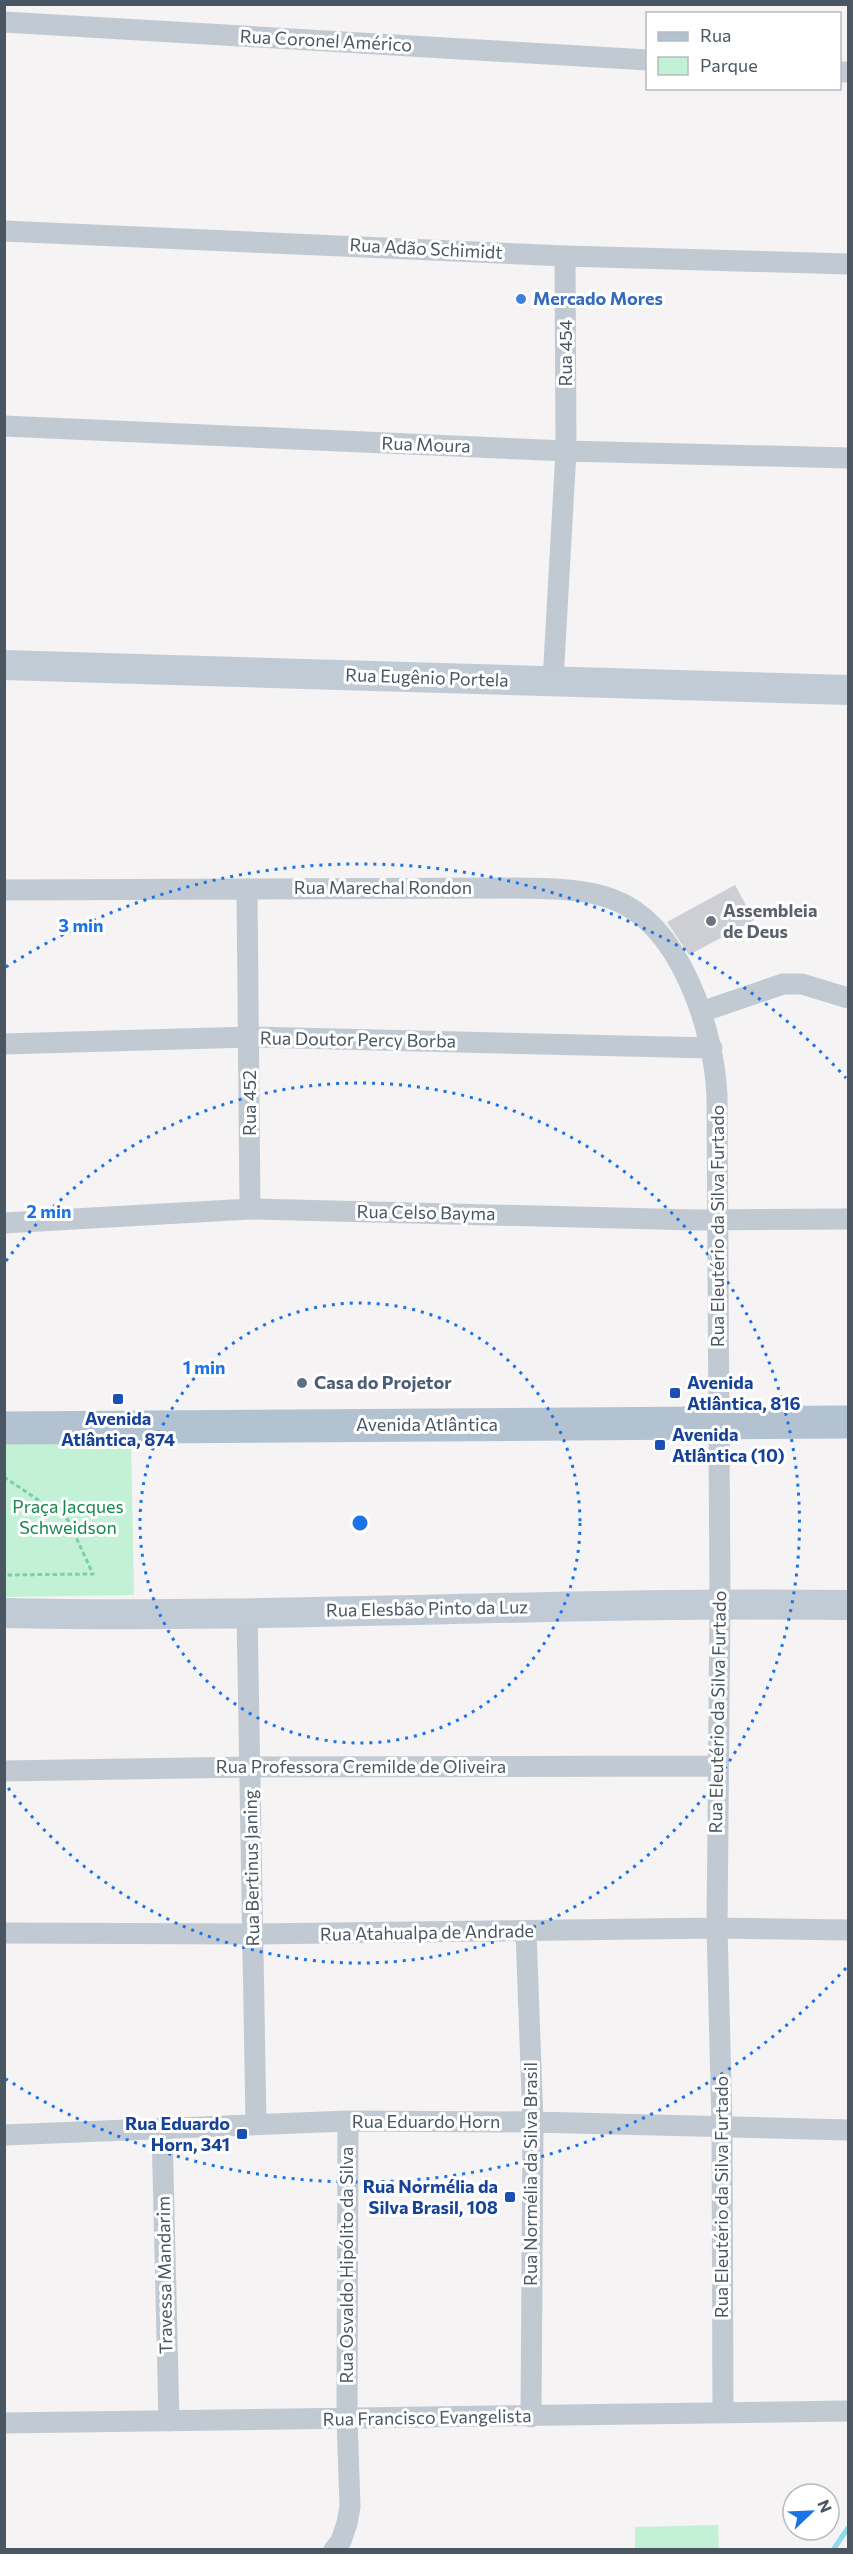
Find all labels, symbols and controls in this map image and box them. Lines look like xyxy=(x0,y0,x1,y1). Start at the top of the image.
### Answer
legend xyxy=(646,12,841,90)
text: Rua xyxy=(700,24,731,46)
street label: Rua Coronel Américo xyxy=(239,25,413,56)
text: Parque xyxy=(700,54,758,76)
street label: Rua Adão Schimidt xyxy=(349,233,503,263)
place label: Mercado Mores xyxy=(533,287,663,309)
marker: Mercado Mores xyxy=(514,292,528,306)
street label: Rua 454 xyxy=(554,319,576,386)
street label: Rua Moura xyxy=(381,431,471,457)
street label: Rua Eugênio Portela xyxy=(345,663,509,691)
street label: Rua Marechal Rondon xyxy=(294,876,472,898)
place label: Assembleia de Deus xyxy=(723,899,817,942)
text: 3 min xyxy=(58,914,104,936)
marker: Assembleia de Deus xyxy=(704,914,718,928)
street label: Rua Doutor Percy Borba xyxy=(260,1026,456,1052)
street label: Rua 452 xyxy=(238,1070,260,1136)
street label: Rua Eleutério da Silva Furtado xyxy=(706,1105,728,1347)
text: 2 min xyxy=(27,1200,71,1222)
street label: Rua Celso Bayma xyxy=(356,1200,496,1224)
text: 1 min xyxy=(183,1356,225,1378)
place label: Casa do Projetor xyxy=(314,1371,452,1393)
place label: Avenida Atlântica, 816 xyxy=(687,1371,801,1414)
marker: Casa do Projetor xyxy=(295,1376,309,1390)
marker: Avenida Atlântica, 816 xyxy=(668,1386,682,1400)
marker: Avenida Atlântica, 874 xyxy=(111,1392,125,1406)
place label: Avenida Atlântica, 874 xyxy=(61,1407,175,1450)
street label: Avenida Atlântica xyxy=(356,1413,498,1435)
place label: Avenida Atlântica (10) xyxy=(672,1423,785,1466)
marker: Avenida Atlântica (10) xyxy=(653,1438,667,1452)
park label: Praça Jacques Schweidson xyxy=(12,1495,124,1538)
centre of rings xyxy=(350,1513,370,1533)
street label: Rua Eleutério da Silva Furtado xyxy=(704,1590,730,1833)
street label: Rua Elesbão Pinto da Luz xyxy=(326,1595,528,1621)
street label: Rua Professora Cremilde de Oliveira xyxy=(216,1755,506,1777)
street label: Rua Bertinus Janing xyxy=(239,1789,263,1947)
street label: Rua Atahualpa de Andrade xyxy=(320,1919,534,1945)
street label: Rua Normélia da Silva Brasil xyxy=(519,2062,541,2286)
street label: Rua Eleutério da Silva Furtado xyxy=(710,2076,732,2318)
street label: Rua Eduardo Horn xyxy=(352,2110,500,2132)
place label: Rua Eduardo Horn, 341 xyxy=(125,2112,230,2155)
marker: Rua Eduardo Horn, 341 xyxy=(235,2127,249,2141)
street label: Rua Osvaldo Hipólito da Silva xyxy=(335,2147,357,2383)
place label: Rua Normélia da Silva Brasil, 108 xyxy=(363,2175,498,2218)
marker: Rua Normélia da Silva Brasil, 108 xyxy=(503,2190,517,2204)
street label: Travessa Mandarim xyxy=(152,2196,176,2354)
street label: Rua Francisco Evangelista xyxy=(322,2404,532,2430)
north arrow xyxy=(781,2482,841,2542)
text: N xyxy=(814,2497,836,2515)

